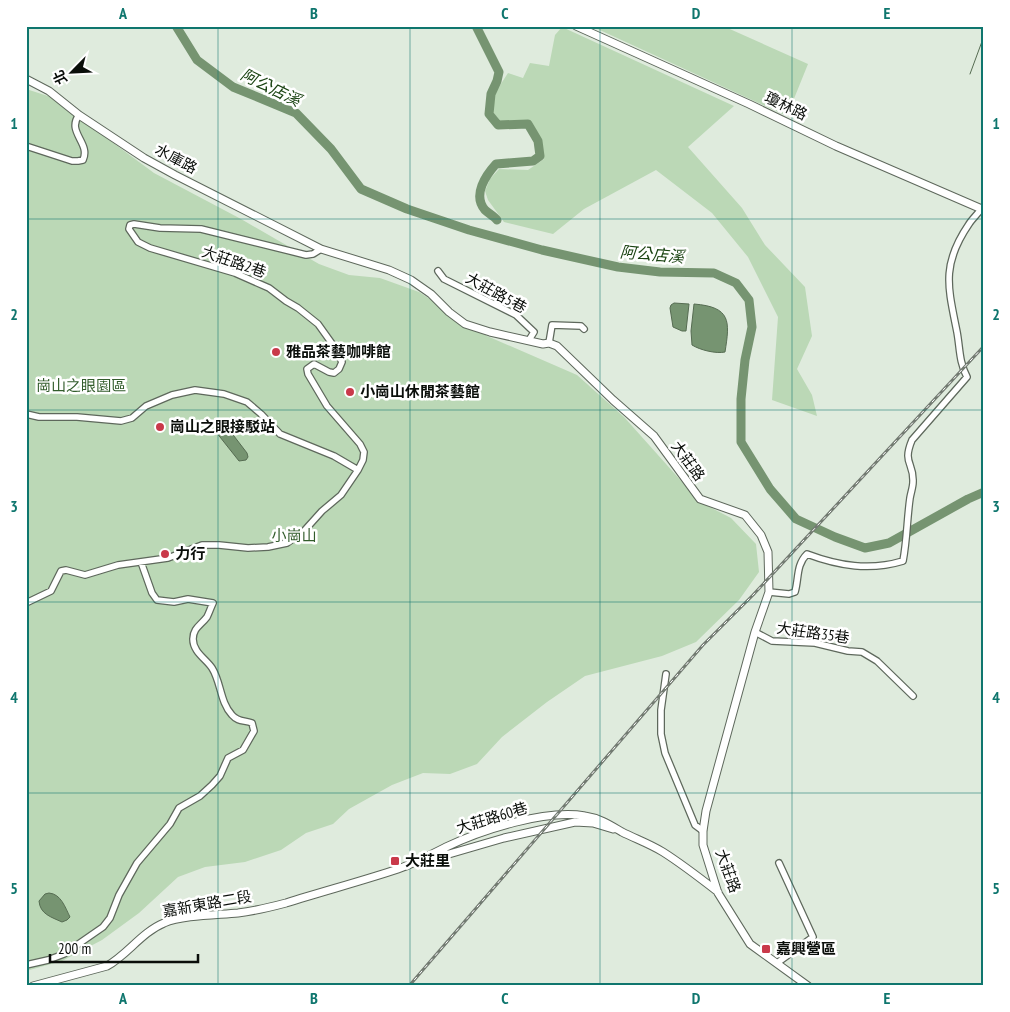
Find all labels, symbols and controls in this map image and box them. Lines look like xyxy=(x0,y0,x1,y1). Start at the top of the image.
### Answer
text: A xyxy=(118,3,128,23)
text: B xyxy=(310,3,318,23)
text: C xyxy=(501,3,509,23)
text: D xyxy=(692,3,701,23)
text: E xyxy=(884,3,891,23)
north arrow xyxy=(48,48,98,98)
water label: 阿公店溪 xyxy=(238,64,306,111)
text: 北 xyxy=(49,67,71,87)
street label: 瓊林路 xyxy=(762,87,811,124)
text: 1 xyxy=(10,113,18,133)
text: 1 xyxy=(992,113,1000,133)
street label: 水庫路 xyxy=(152,140,201,178)
water label: 阿公店溪 xyxy=(619,241,687,267)
street label: 大莊路2巷 xyxy=(200,242,269,281)
street label: 大莊路5巷 xyxy=(462,268,530,317)
text: 2 xyxy=(10,304,18,324)
text: 2 xyxy=(992,304,1000,324)
place label: 雅品茶藝咖啡館 xyxy=(286,342,391,361)
marker: 雅品茶藝咖啡館 xyxy=(270,346,282,358)
park label: 崗山之眼園區 xyxy=(36,376,126,395)
place label: 小崗山休閒茶藝館 xyxy=(360,382,480,401)
marker: 小崗山休閒茶藝館 xyxy=(344,386,356,398)
place label: 崗山之眼接駁站 xyxy=(170,417,275,436)
marker: 崗山之眼接駁站 xyxy=(154,421,166,433)
street label: 大莊路 xyxy=(667,437,709,484)
text: 3 xyxy=(10,496,18,516)
text: 3 xyxy=(992,496,1000,516)
park label: 小崗山 xyxy=(271,526,317,545)
place label: 力行 xyxy=(175,544,205,563)
marker: 力行 xyxy=(159,548,171,560)
street label: 大莊路35巷 xyxy=(775,618,851,647)
text: 4 xyxy=(10,687,18,707)
text: 4 xyxy=(992,687,1000,707)
street label: 大莊路60巷 xyxy=(454,798,530,837)
street label: 大莊路 xyxy=(712,846,745,895)
place label: 大莊里 xyxy=(405,851,450,870)
marker: 大莊里 xyxy=(389,855,401,867)
text: 5 xyxy=(10,878,18,898)
text: 5 xyxy=(992,878,1000,898)
street label: 嘉新東路二段 xyxy=(161,886,253,921)
scale bar xyxy=(50,932,198,964)
text: 200 m xyxy=(58,939,91,958)
place label: 嘉興營區 xyxy=(776,939,836,958)
marker: 嘉興營區 xyxy=(760,943,772,955)
text: A xyxy=(118,988,128,1008)
text: B xyxy=(310,988,318,1008)
text: C xyxy=(501,988,509,1008)
text: D xyxy=(692,988,701,1008)
text: E xyxy=(884,988,891,1008)

